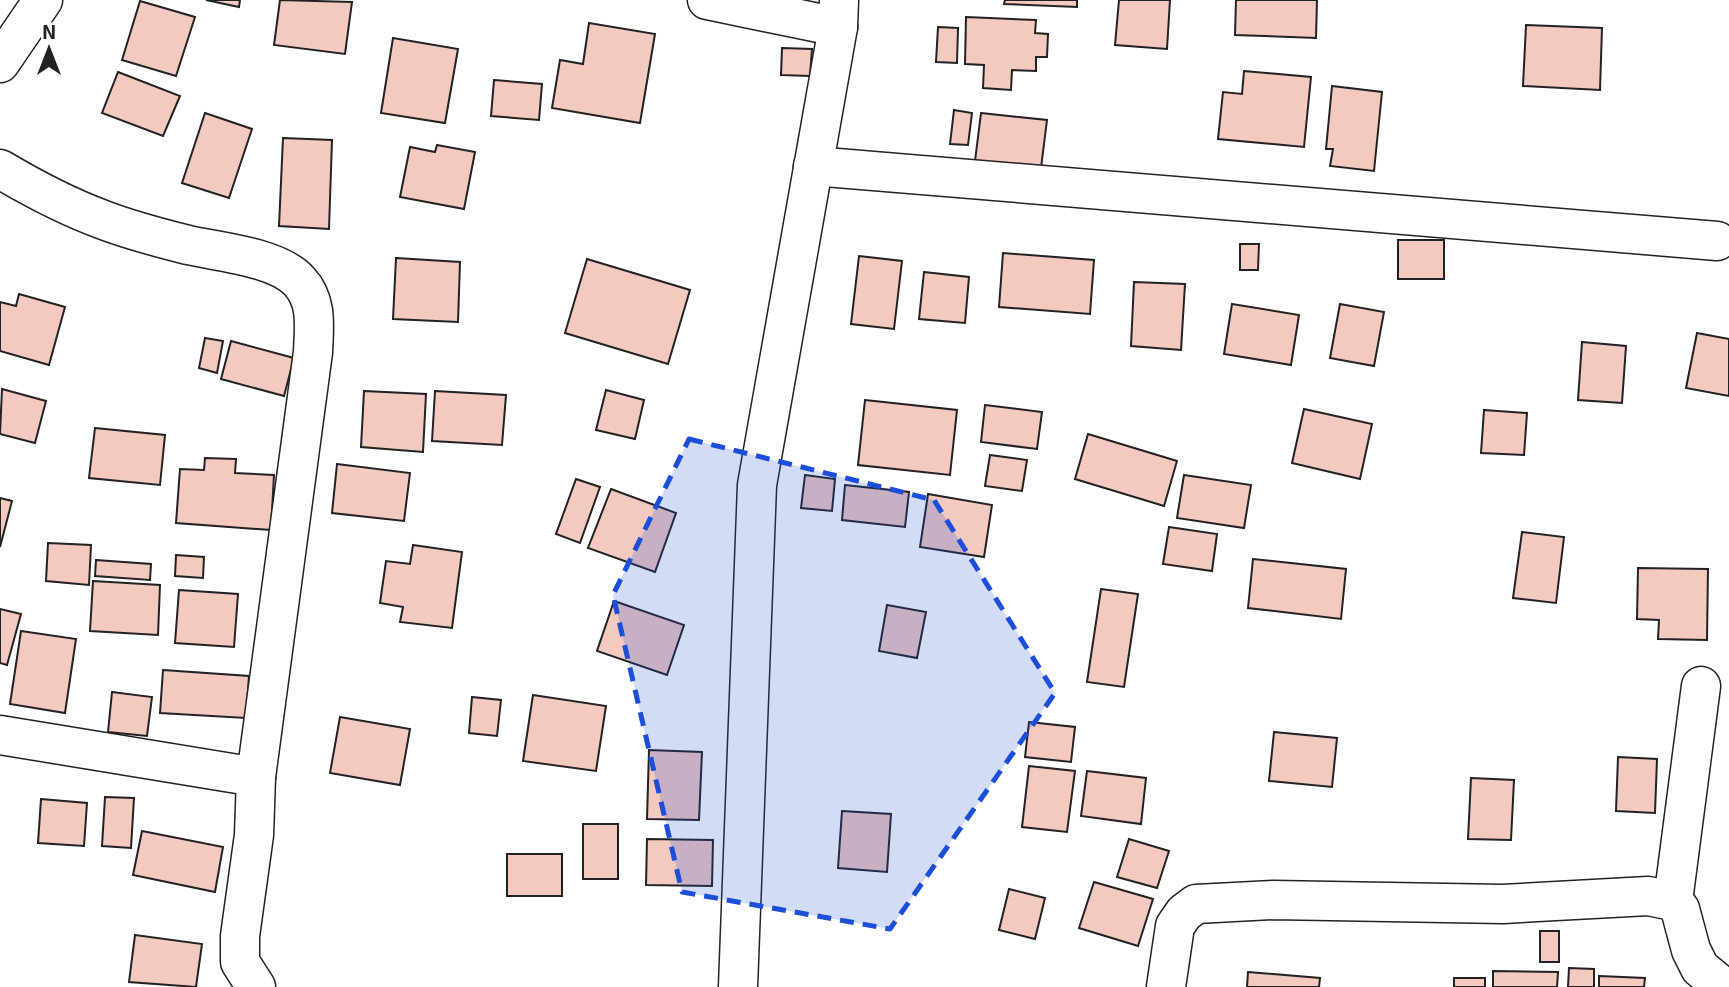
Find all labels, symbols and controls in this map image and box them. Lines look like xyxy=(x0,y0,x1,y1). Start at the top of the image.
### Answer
north arrow xyxy=(14,14,84,84)
text: N xyxy=(42,20,56,43)

